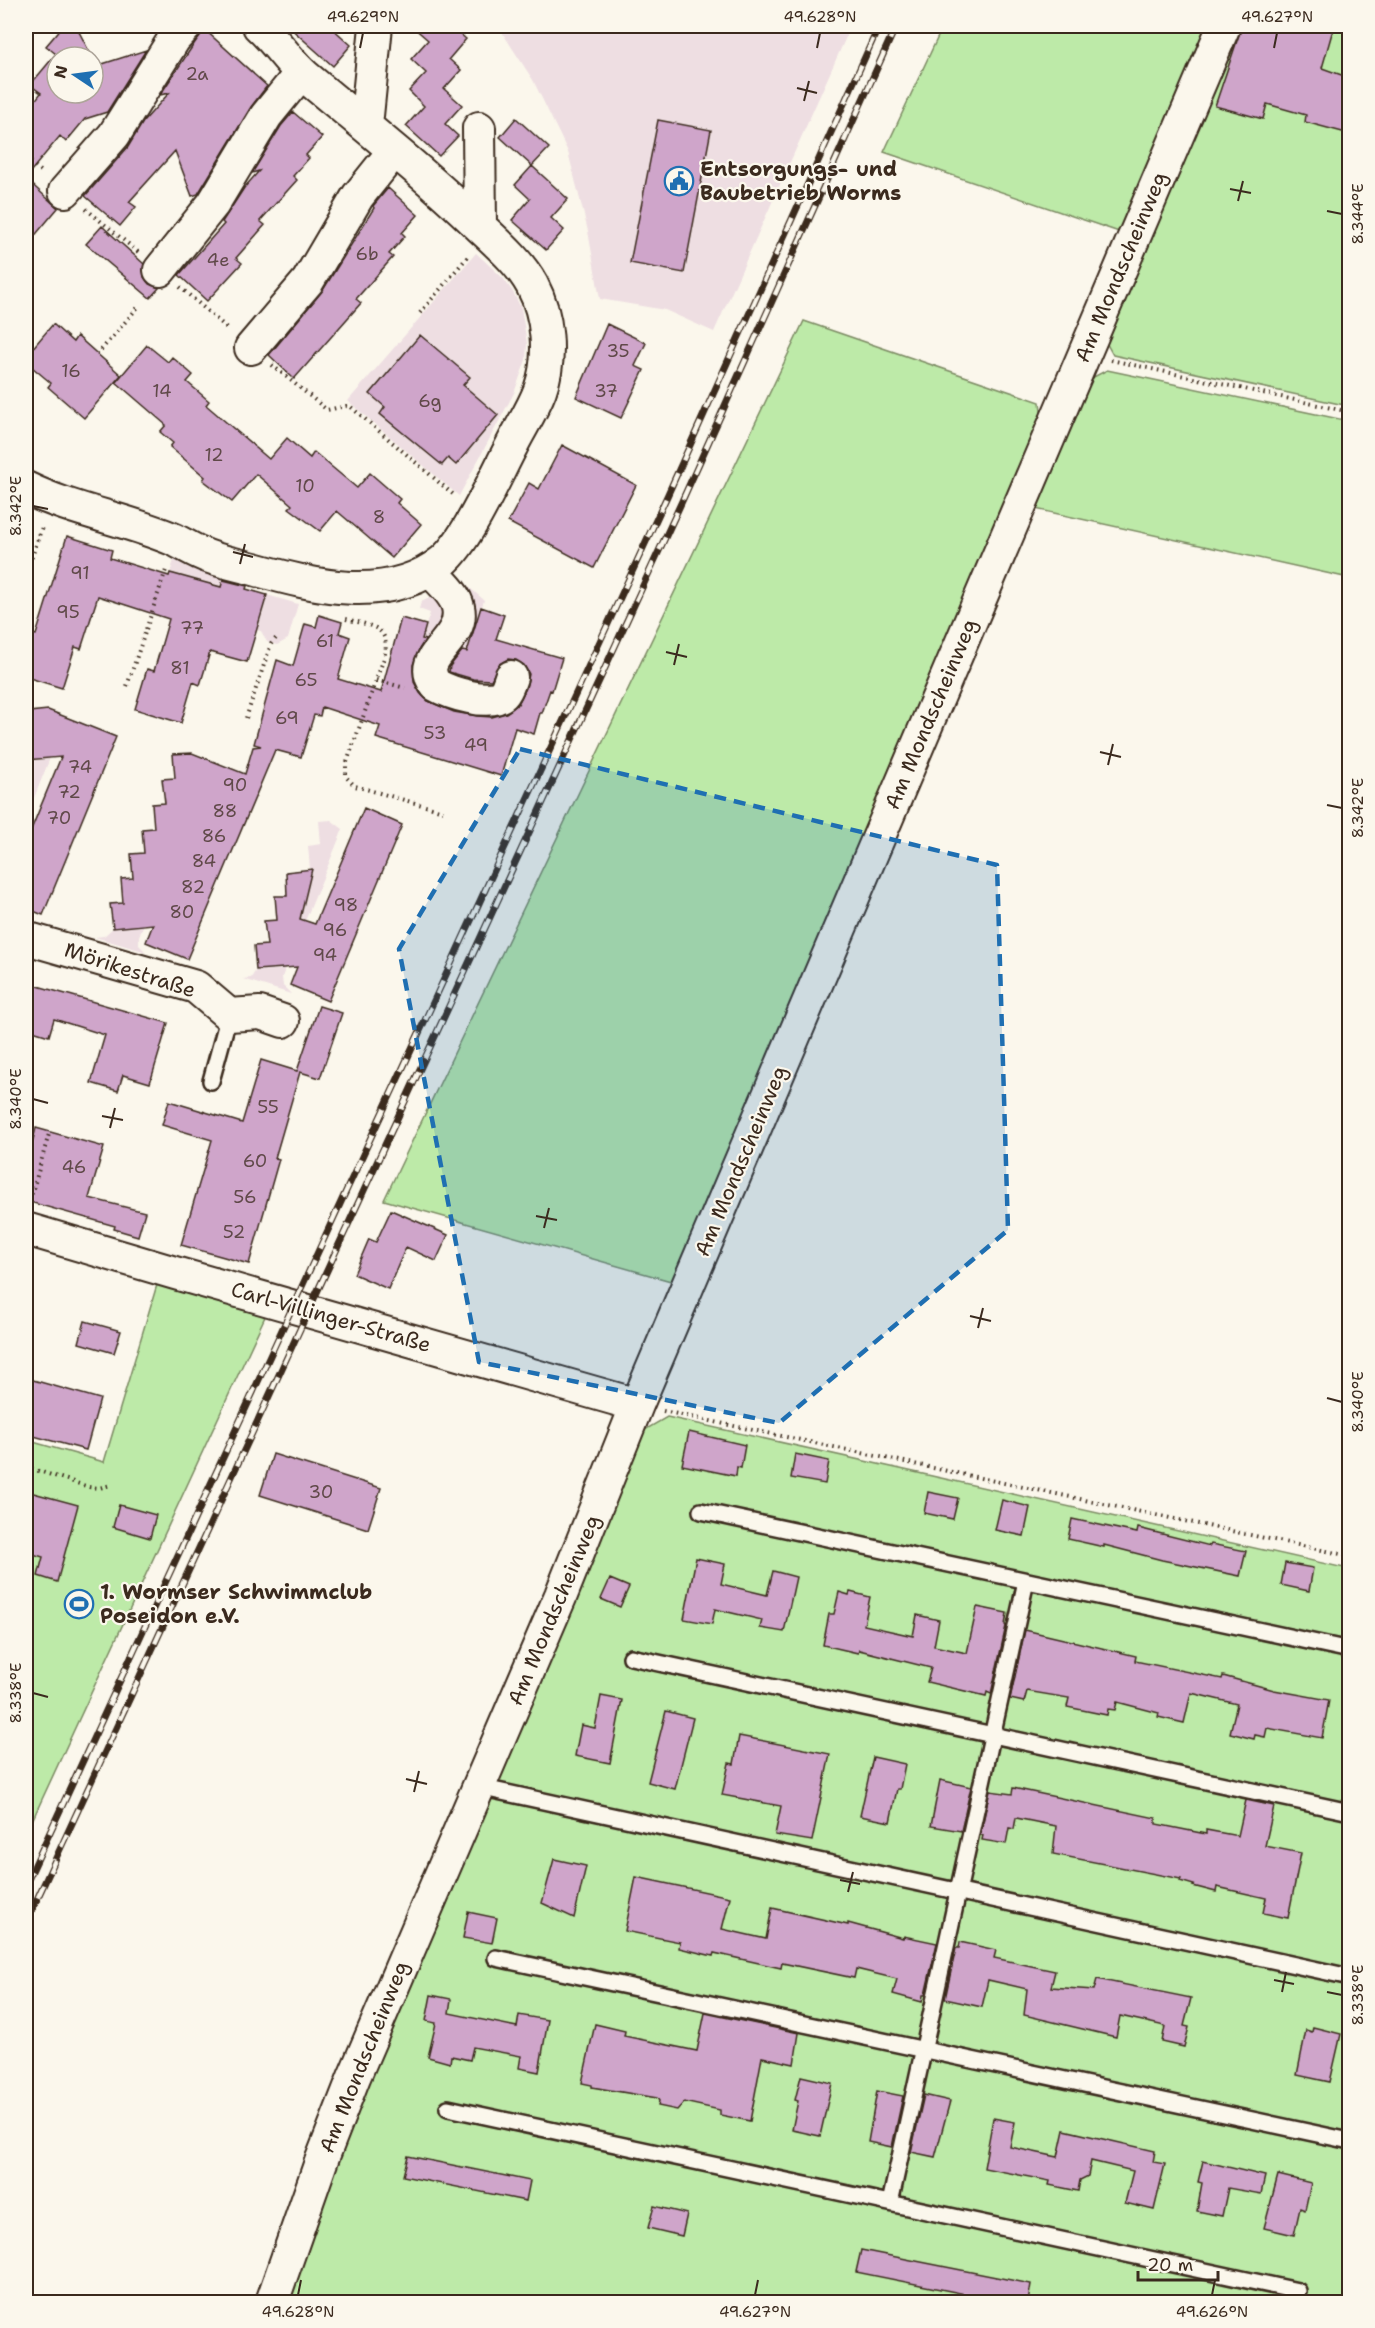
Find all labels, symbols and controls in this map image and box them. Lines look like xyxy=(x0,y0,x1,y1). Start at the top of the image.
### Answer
text: 49.629°N xyxy=(327,7,399,27)
text: 49.628°N xyxy=(784,7,856,27)
text: 49.627°N xyxy=(1241,7,1313,27)
north arrow xyxy=(45,45,105,105)
house number: 2a xyxy=(185,62,209,86)
text: N xyxy=(49,63,73,80)
place label: Entsorgungs- und Baubetrieb Worms xyxy=(700,155,901,207)
public building icon: Entsorgungs- und Baubetrieb Worms xyxy=(663,165,695,197)
street label: Am Mondscheinweg xyxy=(1068,167,1174,367)
text: 8.344°E xyxy=(1348,183,1368,245)
house number: 6b xyxy=(355,242,379,266)
house number: 4e xyxy=(207,248,229,272)
house number: 35 xyxy=(606,339,630,363)
house number: 16 xyxy=(61,359,81,383)
house number: 14 xyxy=(152,379,172,403)
house number: 37 xyxy=(594,379,618,403)
house number: 6g xyxy=(418,389,442,413)
house number: 12 xyxy=(204,443,224,467)
house number: 10 xyxy=(295,474,315,498)
text: 8.342°E xyxy=(6,476,26,536)
house number: 8 xyxy=(373,505,385,529)
house number: 91 xyxy=(70,561,90,585)
house number: 95 xyxy=(56,600,80,624)
street label: Am Mondscheinweg xyxy=(878,614,984,814)
house number: 77 xyxy=(180,616,204,640)
house number: 61 xyxy=(316,629,334,653)
house number: 81 xyxy=(170,656,190,680)
house number: 65 xyxy=(295,668,317,692)
house number: 69 xyxy=(275,706,299,730)
house number: 53 xyxy=(424,721,446,745)
house number: 49 xyxy=(464,733,488,757)
house number: 74 xyxy=(68,755,92,779)
house number: 90 xyxy=(223,773,247,797)
text: 8.342°E xyxy=(1348,778,1368,838)
house number: 72 xyxy=(57,780,81,804)
house number: 88 xyxy=(213,799,237,823)
house number: 70 xyxy=(47,806,71,830)
house number: 86 xyxy=(202,824,226,848)
house number: 84 xyxy=(192,849,216,873)
house number: 82 xyxy=(181,875,205,899)
house number: 98 xyxy=(334,893,358,917)
house number: 80 xyxy=(170,900,194,924)
house number: 96 xyxy=(323,918,347,942)
street label: Mörikestraße xyxy=(61,936,199,1004)
house number: 94 xyxy=(313,943,337,967)
street label: Am Mondscheinweg xyxy=(688,1061,794,1261)
text: 8.340°E xyxy=(6,1068,26,1130)
house number: 55 xyxy=(257,1095,279,1119)
house number: 60 xyxy=(243,1149,267,1173)
house number: 46 xyxy=(62,1155,86,1179)
house number: 56 xyxy=(233,1185,257,1209)
house number: 52 xyxy=(223,1220,245,1244)
street label: Carl-Villinger-Straße xyxy=(228,1275,434,1359)
text: 8.340°E xyxy=(1348,1371,1368,1433)
house number: 30 xyxy=(309,1480,333,1504)
street label: Am Mondscheinweg xyxy=(501,1510,607,1710)
place label: 1. Wormser Schwimmclub Poseidon e.V. xyxy=(100,1578,372,1630)
sports icon: 1. Wormser Schwimmclub Poseidon e.V. xyxy=(63,1588,95,1620)
text: 8.338°E xyxy=(6,1663,26,1723)
street label: Am Mondscheinweg xyxy=(313,1957,415,2157)
text: 8.338°E xyxy=(1348,1965,1368,2025)
scale bar xyxy=(1138,2244,1218,2282)
text: 20 m xyxy=(1147,2253,1193,2277)
text: 49.628°N xyxy=(262,2302,334,2322)
text: 49.627°N xyxy=(719,2302,791,2322)
text: 49.626°N xyxy=(1176,2302,1248,2322)

